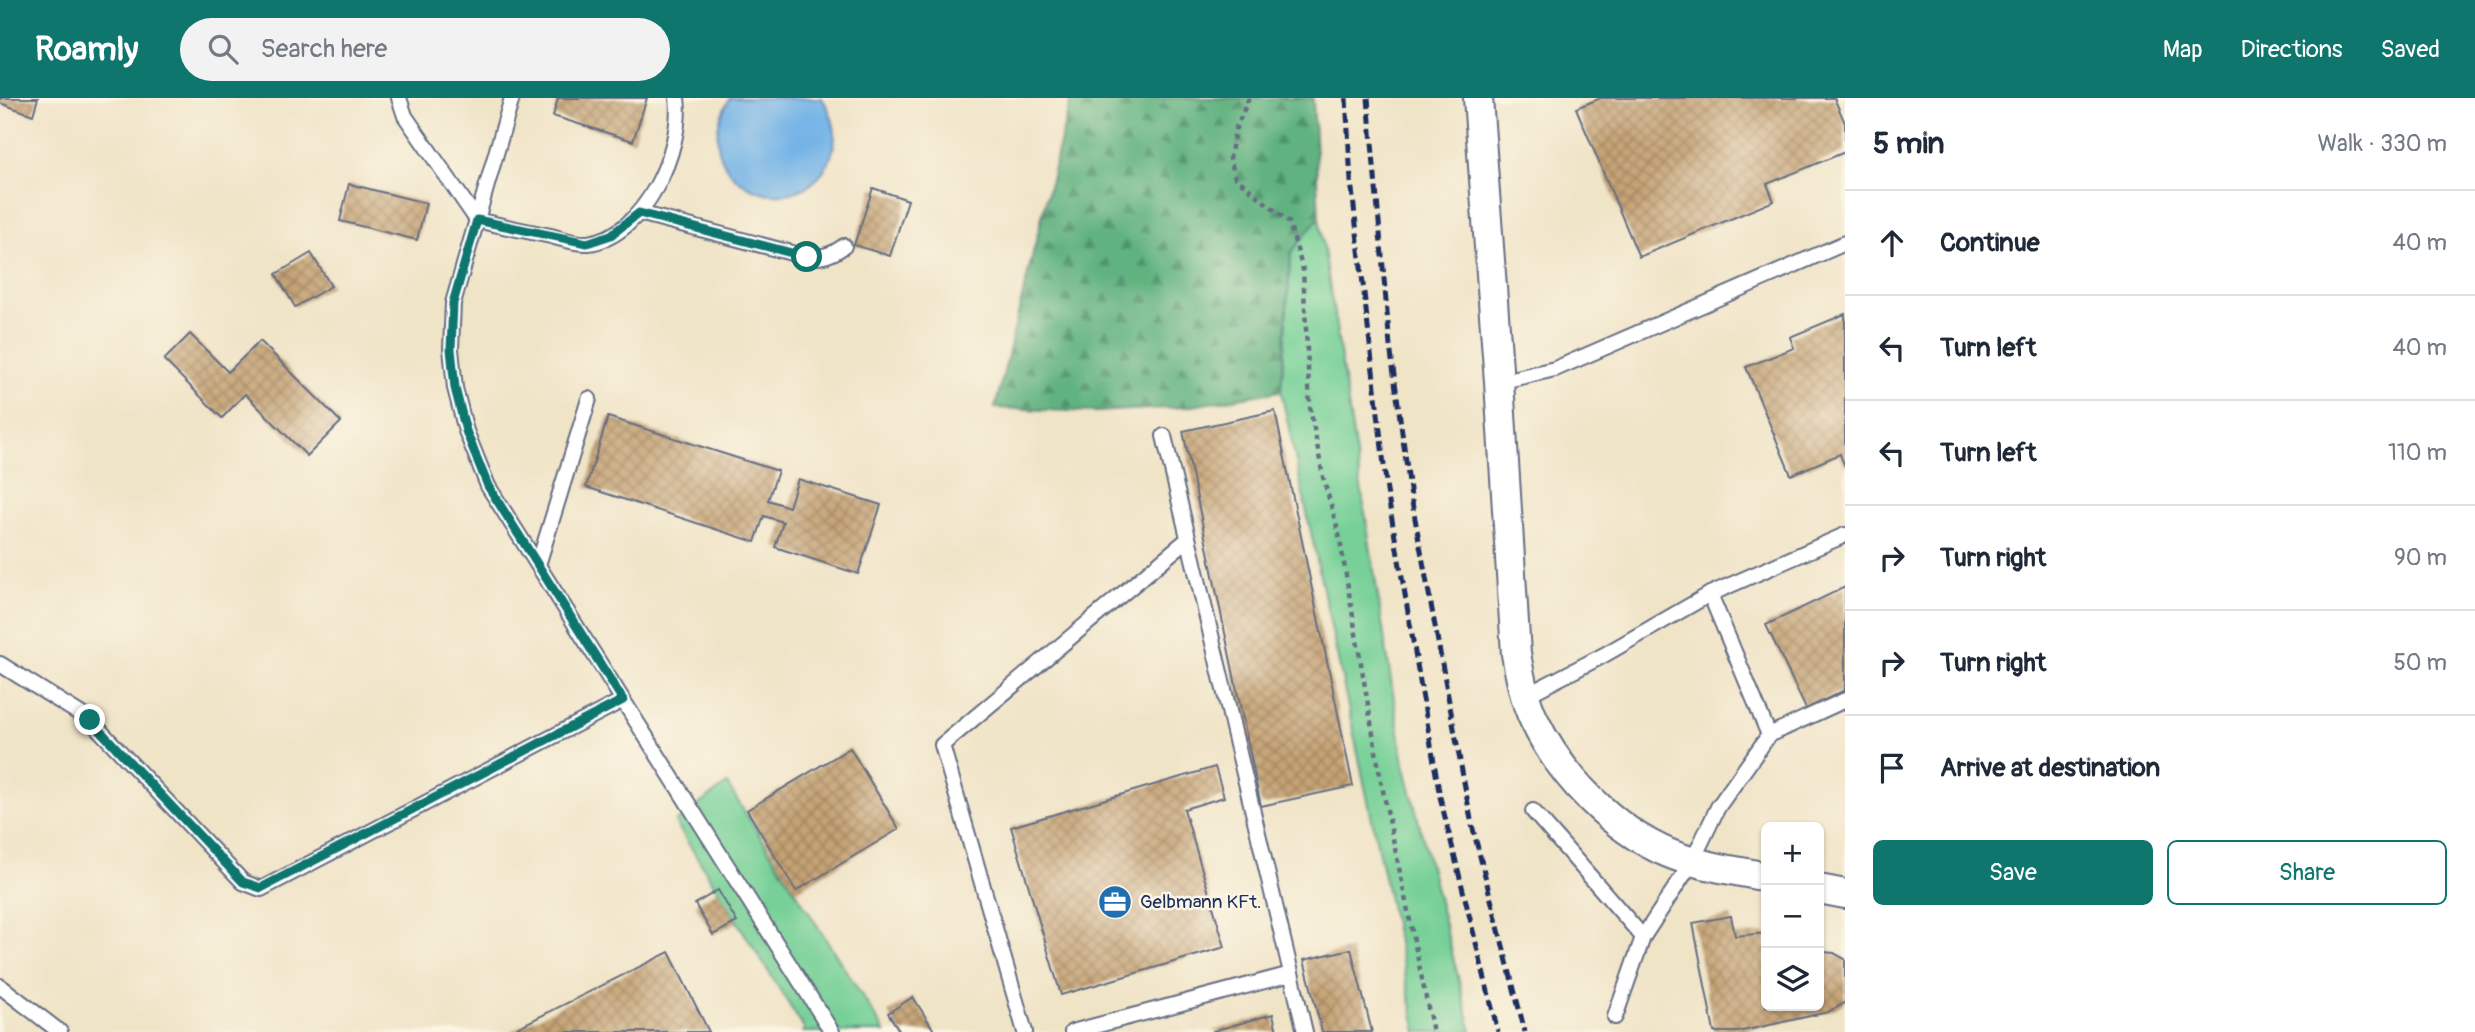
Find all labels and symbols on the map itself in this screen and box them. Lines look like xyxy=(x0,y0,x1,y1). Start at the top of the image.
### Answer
route start xyxy=(791,241,822,272)
route end xyxy=(74,704,105,735)
office icon: Gelbmann KFt. xyxy=(1096,883,1134,921)
place label: Gelbmann KFt. xyxy=(1140,890,1261,914)

